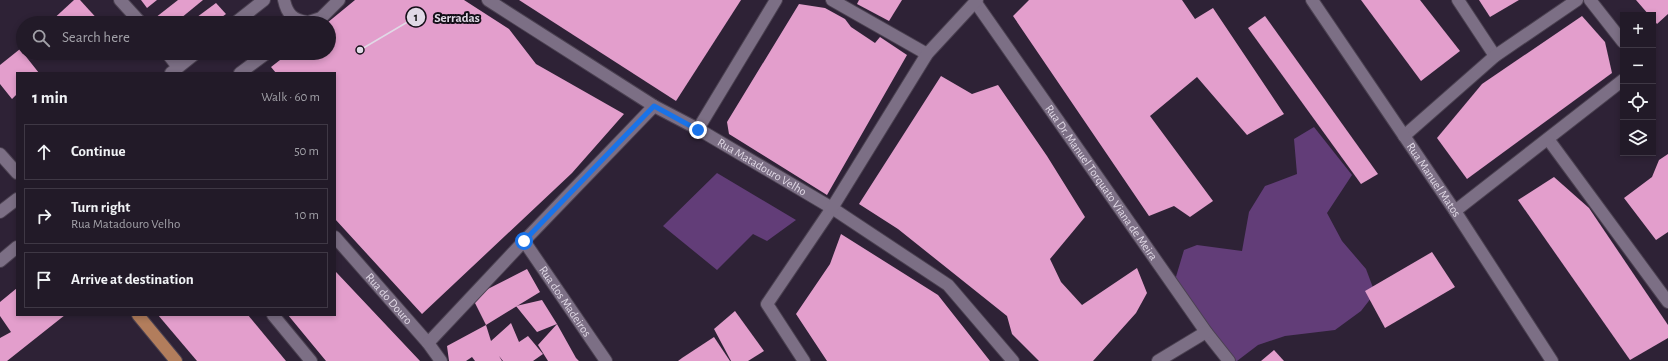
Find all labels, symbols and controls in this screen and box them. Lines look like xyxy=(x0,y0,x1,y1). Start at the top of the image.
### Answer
callout: Serradas xyxy=(406,5,488,30)
text: 1 xyxy=(414,11,418,23)
text: Serradas xyxy=(434,12,480,25)
map controls xyxy=(1620,12,1656,156)
button: + xyxy=(1620,12,1656,48)
search box xyxy=(16,16,336,60)
icon: search xyxy=(30,27,52,49)
text: Search here xyxy=(62,30,130,45)
button: − xyxy=(1620,48,1656,84)
button: locate xyxy=(1620,84,1656,120)
text: 1 min xyxy=(32,89,68,106)
text: Walk · 60 m xyxy=(261,91,320,104)
street label: Rua Dr. Manuel Torquato Viana de Meira xyxy=(1043,103,1160,263)
button: layers xyxy=(1620,120,1656,156)
route end xyxy=(689,121,707,139)
street label: Rua Matadouro Velho xyxy=(715,136,809,198)
street label: Rua Manuel Matos xyxy=(1404,140,1463,219)
icon: ahead xyxy=(33,141,55,163)
text: Continue xyxy=(71,144,126,159)
text: 50 m xyxy=(294,145,319,158)
text: Turn right xyxy=(71,200,130,215)
icon: right xyxy=(33,205,55,227)
text: 10 m xyxy=(295,209,319,222)
text: Rua Matadouro Velho xyxy=(71,218,180,231)
route start xyxy=(515,232,533,250)
street label: Rua dos Madeiros xyxy=(537,264,593,339)
icon: arrive xyxy=(33,269,55,291)
street label: Rua do Douro xyxy=(364,271,415,327)
text: Arrive at destination xyxy=(71,272,194,287)

